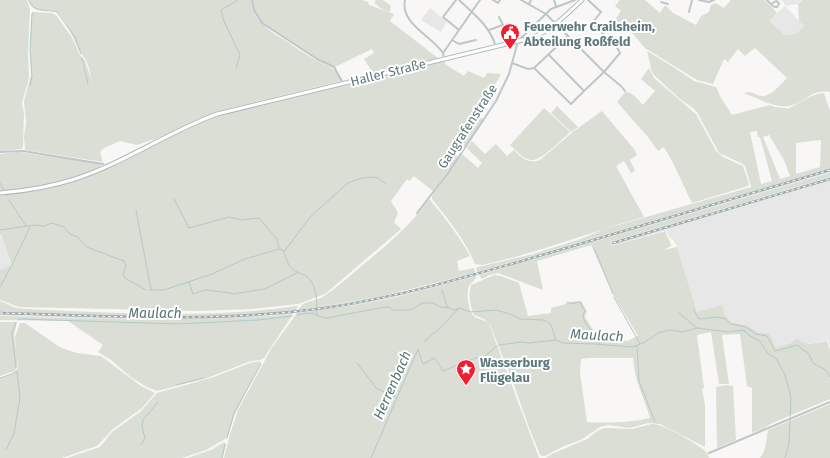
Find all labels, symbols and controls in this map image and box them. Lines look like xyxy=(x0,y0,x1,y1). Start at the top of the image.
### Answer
place label: Feuerwehr Crailsheim, Abteilung Roßfeld xyxy=(523,19,655,49)
public building icon: Feuerwehr Crailsheim, Abteilung Roßfeld xyxy=(499,22,521,50)
street label: Haller Straße xyxy=(349,56,427,89)
street label: Gaugrafenstraße xyxy=(435,81,500,171)
water label: Maulach xyxy=(128,305,182,322)
water label: Maulach xyxy=(570,326,624,345)
water label: Herrenbach xyxy=(370,348,415,422)
place label: Wasserburg Flügelau xyxy=(480,355,551,385)
place icon: Wasserburg Flügelau xyxy=(455,358,477,386)

